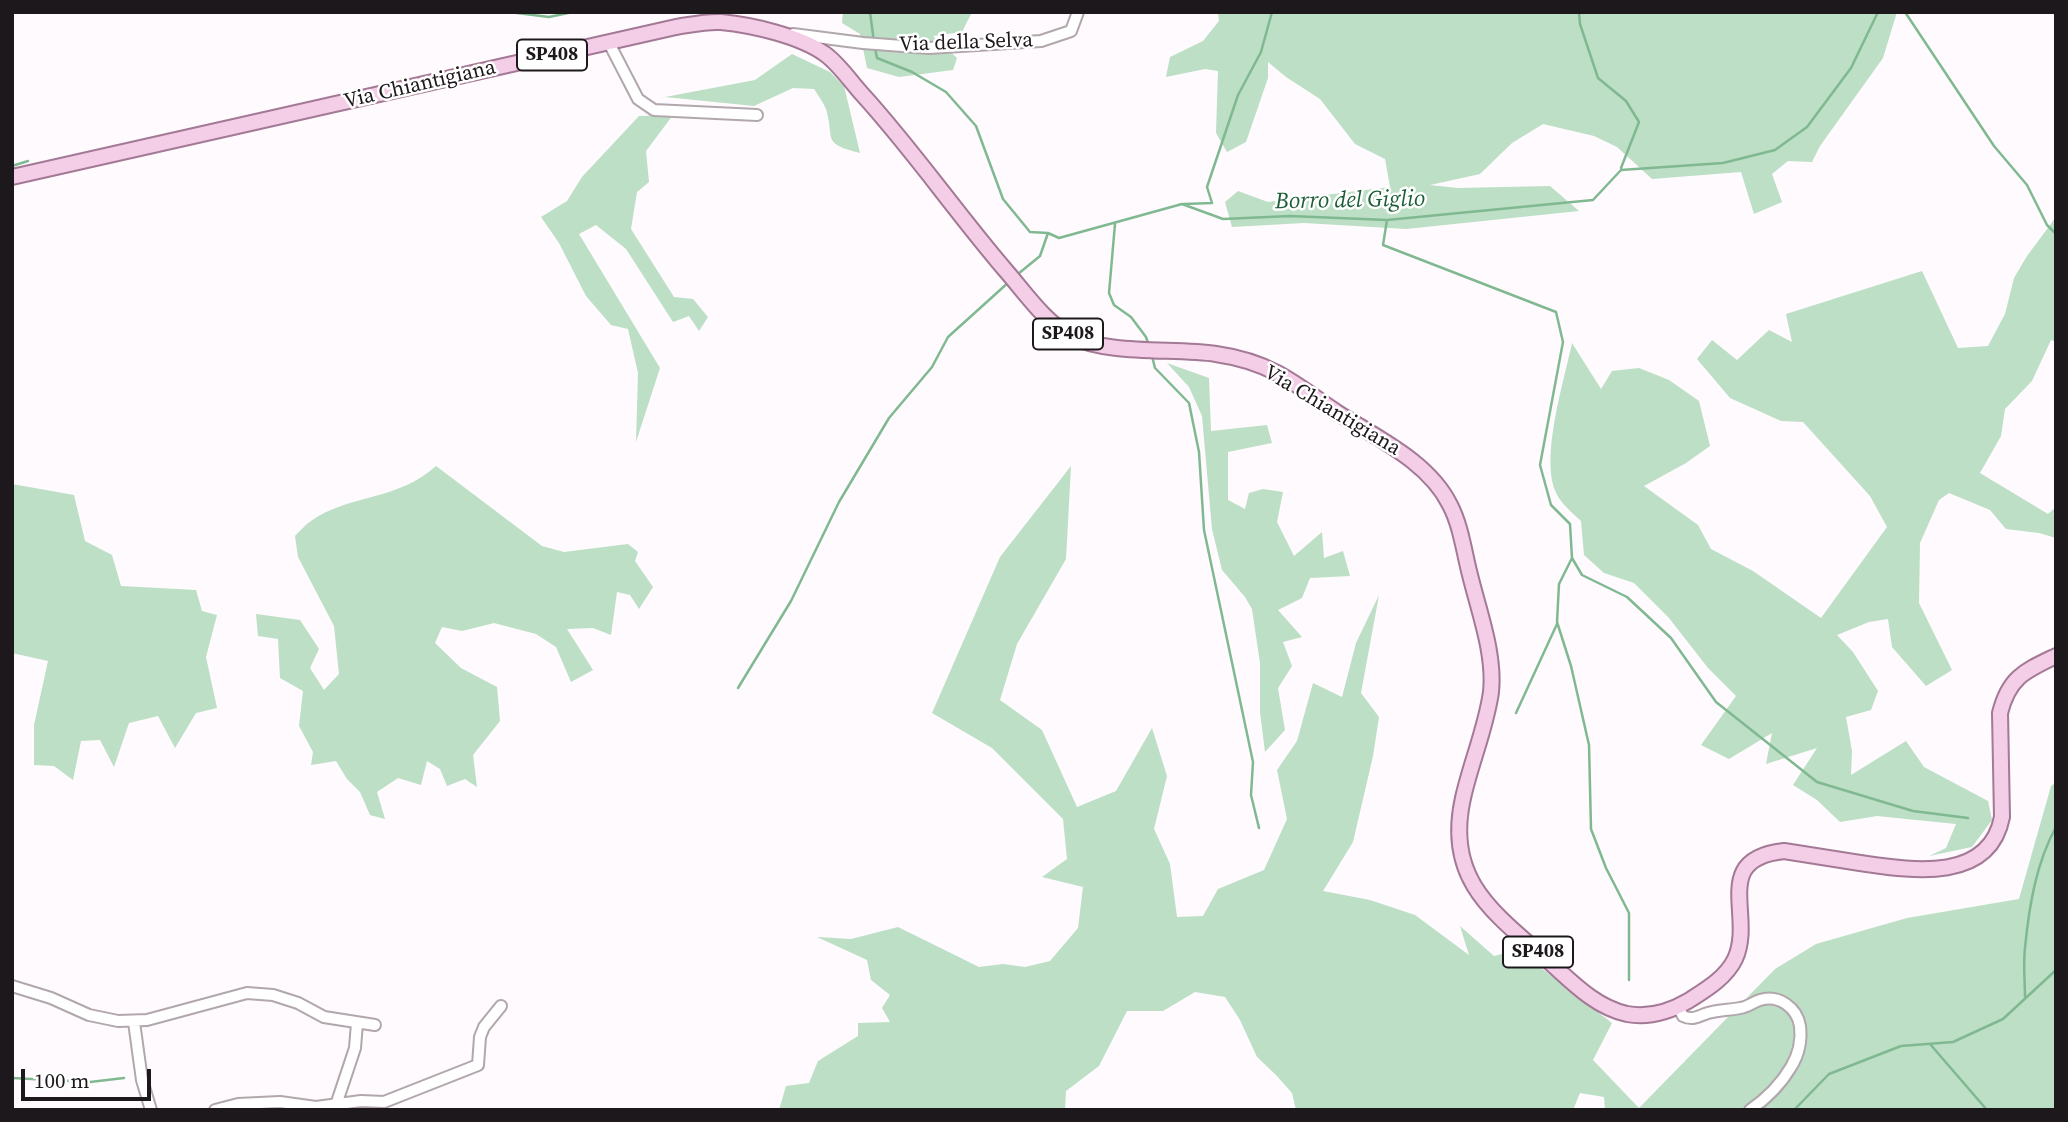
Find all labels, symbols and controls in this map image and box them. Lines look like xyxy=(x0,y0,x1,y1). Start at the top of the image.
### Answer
street label: Via della Selva xyxy=(899,28,1033,58)
road number: SP408 xyxy=(517,40,587,70)
street label: Via Chiantigiana xyxy=(342,55,498,115)
water label: Borro del Giglio xyxy=(1275,186,1425,216)
road number: SP408 xyxy=(1033,318,1103,350)
street label: Via Chiantigiana xyxy=(1259,360,1405,462)
road number: SP408 xyxy=(1503,936,1573,968)
scale bar xyxy=(24,1056,154,1100)
text: 100 m xyxy=(34,1066,89,1095)

